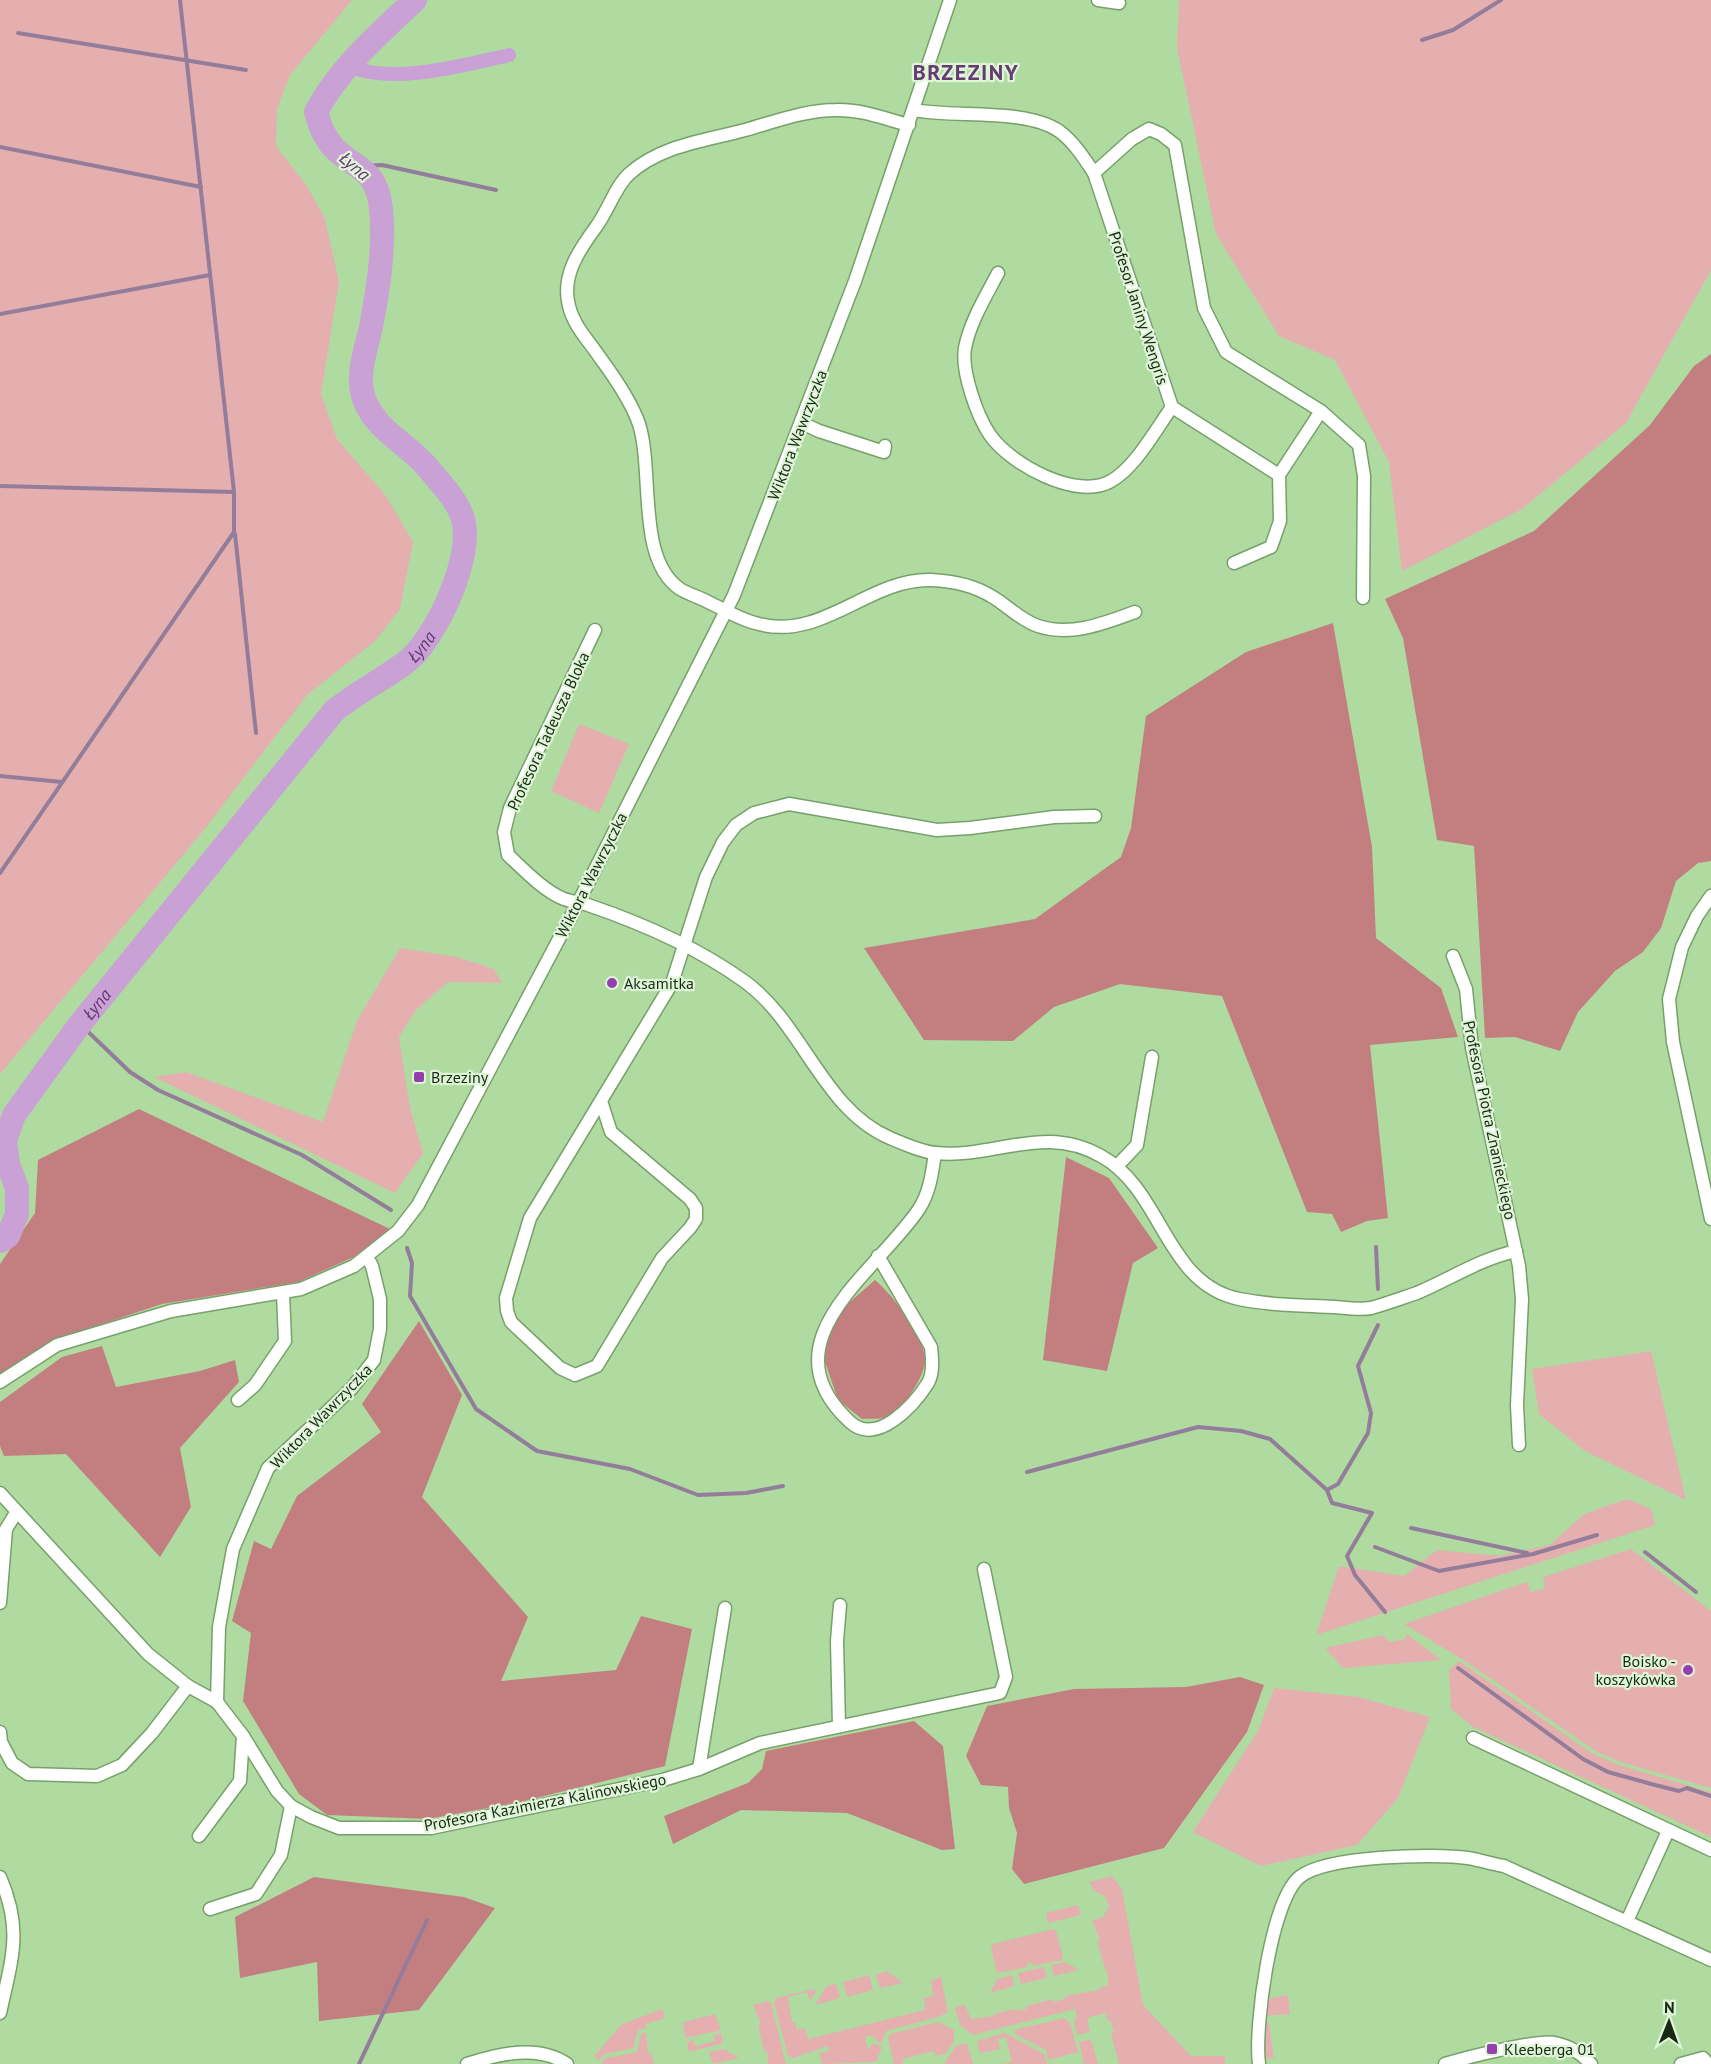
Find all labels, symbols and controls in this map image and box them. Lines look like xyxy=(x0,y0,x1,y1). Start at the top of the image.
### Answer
district label: BRZEZINY xyxy=(913,58,1019,86)
water label: Łyna xyxy=(335,146,375,186)
street label: Profesor Janiny Wengris xyxy=(1105,229,1173,387)
street label: Wiktora Wawrzyczka xyxy=(763,367,831,503)
water label: Łyna xyxy=(402,626,440,667)
street label: Profesora Tadeusza Bloka xyxy=(502,649,594,813)
street label: Wiktora Wawrzyczka xyxy=(551,809,631,941)
place label: Aksamitka xyxy=(624,973,694,993)
marker: Aksamitka xyxy=(605,976,619,990)
water label: Łyna xyxy=(77,983,116,1024)
street label: Profesora Piotra Znanieckiego xyxy=(1459,1019,1521,1221)
place label: Brzeziny xyxy=(431,1067,489,1087)
marker: Brzeziny xyxy=(412,1070,426,1084)
street label: Wiktora Wawrzyczka xyxy=(266,1359,376,1473)
place label: Boisko - koszykówka xyxy=(1596,1651,1676,1689)
marker: Boisko - koszykówka xyxy=(1681,1663,1695,1677)
street label: Profesora Kazimierza Kalinowskiego xyxy=(422,1769,668,1835)
north arrow xyxy=(1639,1992,1699,2052)
text: N xyxy=(1664,1997,1675,2017)
place label: Kleeberga 01 xyxy=(1504,2039,1595,2059)
marker: Kleeberga 01 xyxy=(1485,2042,1499,2056)

